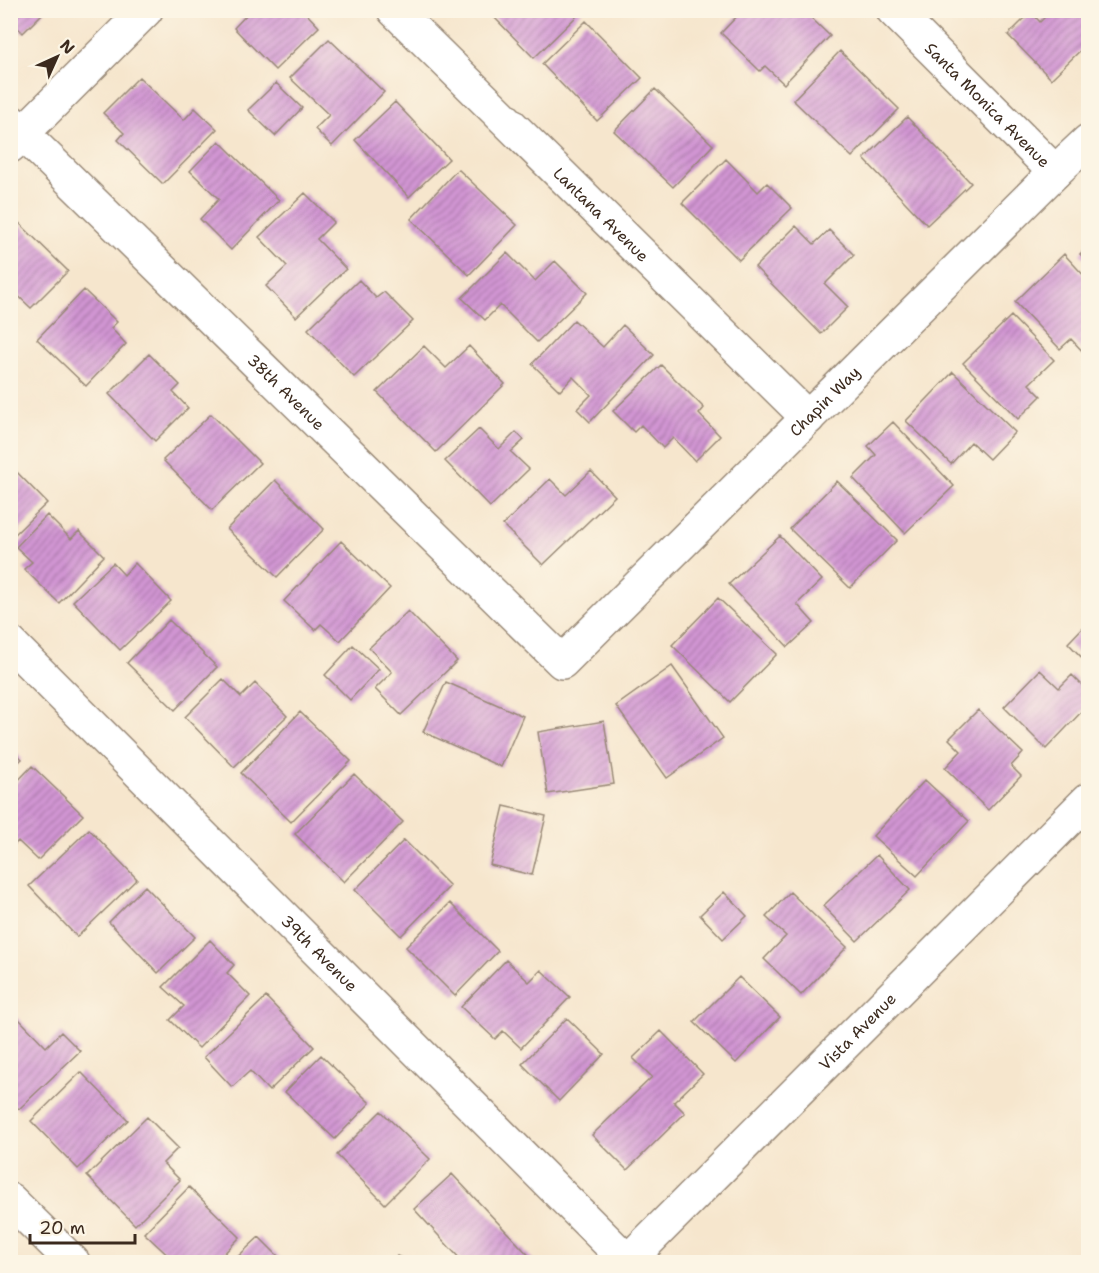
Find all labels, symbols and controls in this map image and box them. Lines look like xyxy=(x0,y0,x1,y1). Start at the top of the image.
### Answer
north arrow xyxy=(27,27,87,87)
text: N xyxy=(55,35,79,59)
street label: Santa Monica Avenue xyxy=(921,38,1055,172)
street label: Lantana Avenue xyxy=(549,162,654,266)
street label: 38th Avenue xyxy=(243,349,330,435)
street label: Chapin Way xyxy=(785,361,864,441)
street label: 39th Avenue xyxy=(277,910,362,996)
street label: Vista Avenue xyxy=(814,988,900,1074)
scale bar xyxy=(30,1207,135,1245)
text: 20 m xyxy=(39,1216,85,1240)

